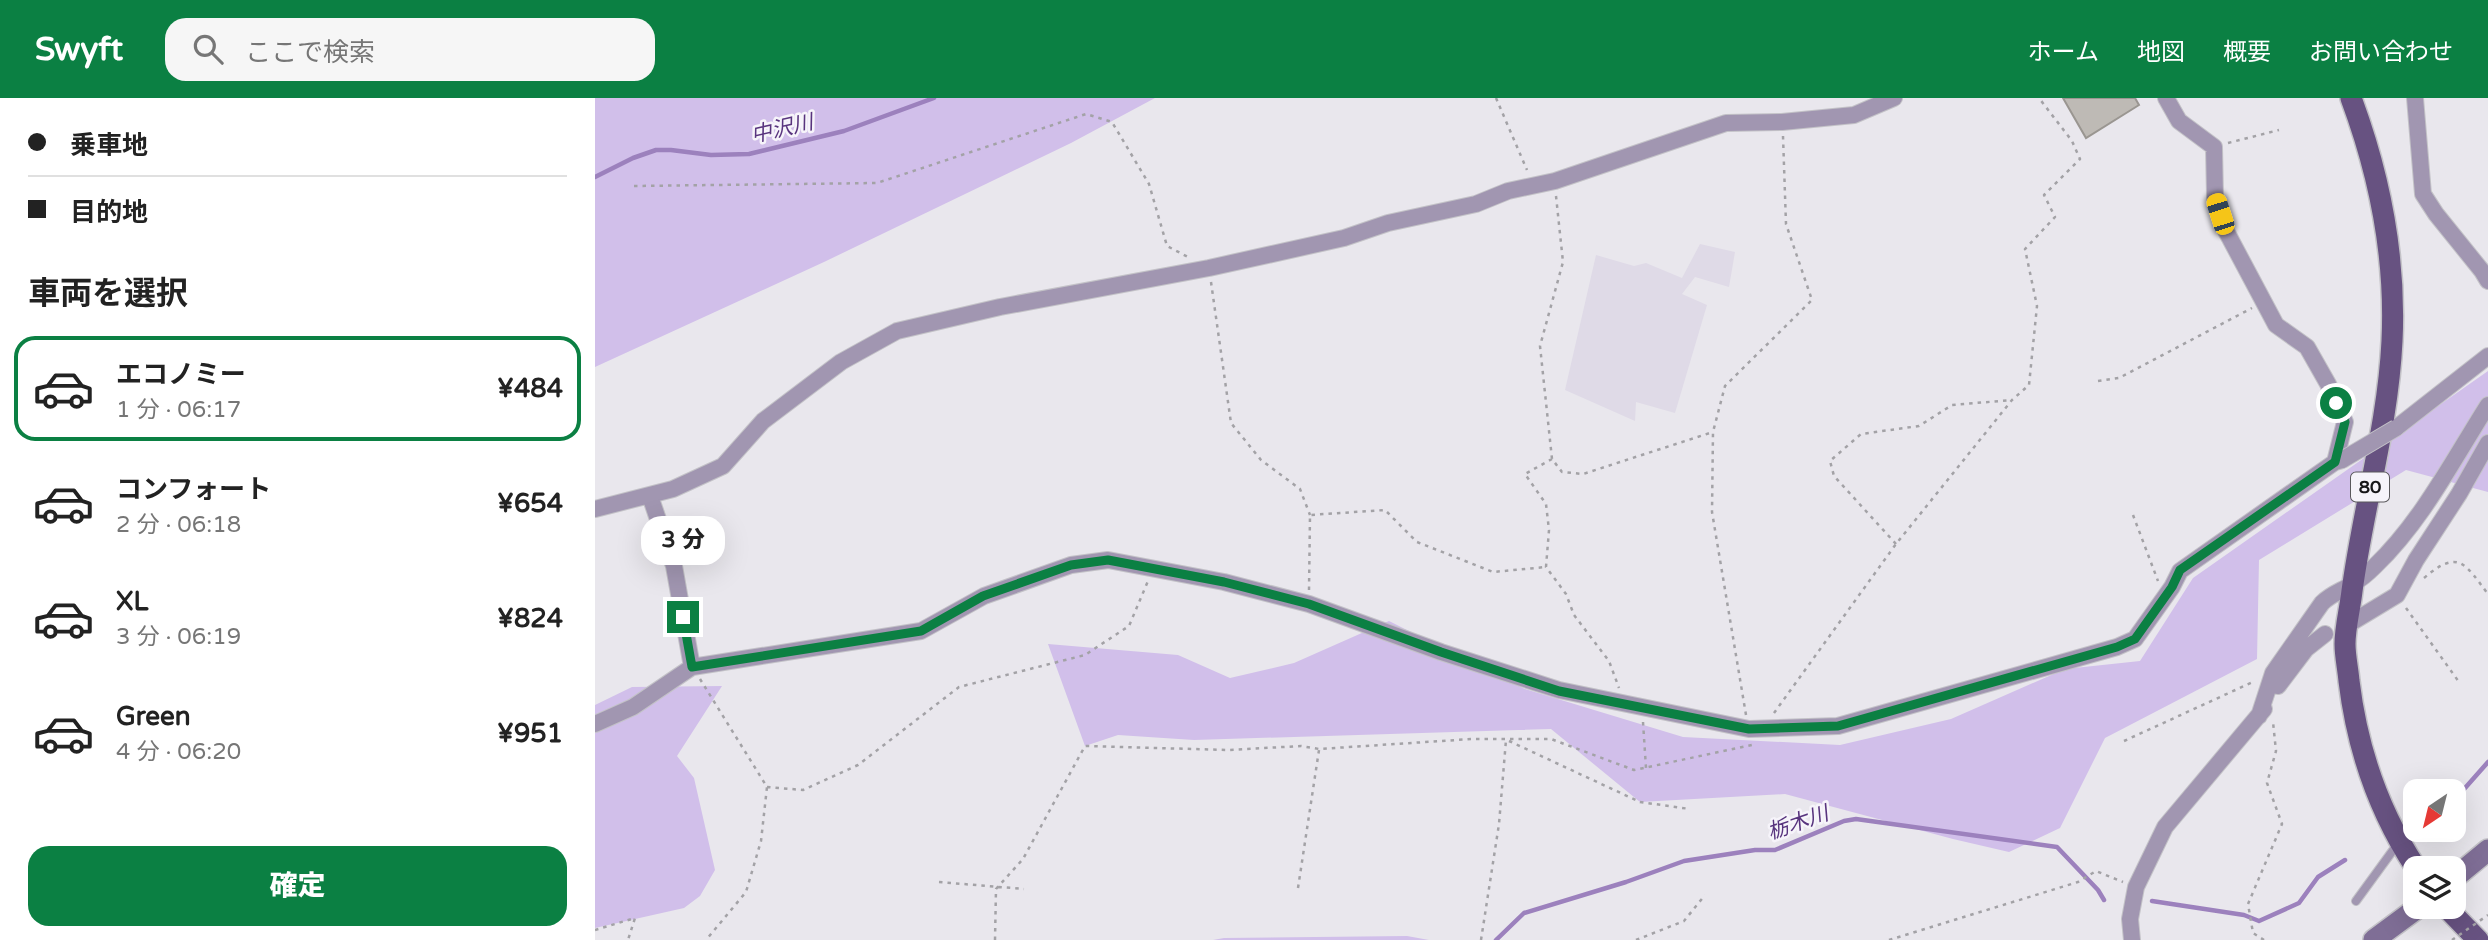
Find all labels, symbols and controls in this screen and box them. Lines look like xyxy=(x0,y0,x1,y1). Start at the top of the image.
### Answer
search box xyxy=(165,18,655,81)
text: Swyft xyxy=(35,30,123,69)
icon: search xyxy=(189,30,227,68)
text: ここで検索 xyxy=(245,37,375,68)
text: ホーム xyxy=(2028,38,2099,67)
text: 地図 xyxy=(2137,38,2185,67)
text: 概要 xyxy=(2223,38,2271,67)
text: お問い合わせ xyxy=(2309,38,2453,67)
water label: 中沢川 xyxy=(748,109,817,148)
text: 乗車地 xyxy=(70,130,148,161)
car xyxy=(2204,191,2237,237)
text: 目的地 xyxy=(70,197,148,228)
text: 車両を選択 xyxy=(28,275,188,313)
icon: car xyxy=(32,357,95,420)
text: エコノミー xyxy=(116,359,246,390)
text: ¥484 xyxy=(497,373,563,404)
route start xyxy=(2320,387,2352,419)
text: 1 分 · 06:17 xyxy=(116,396,241,424)
icon: car xyxy=(32,472,95,535)
road number: 80 xyxy=(2351,472,2389,502)
text: コンフォート xyxy=(116,474,271,505)
text: ¥654 xyxy=(497,488,563,519)
text: 2 分 · 06:18 xyxy=(116,511,241,539)
callout: 3 分 xyxy=(641,516,725,564)
text: 3 分 xyxy=(661,526,705,554)
text: XL xyxy=(116,586,148,617)
icon: car xyxy=(32,587,95,650)
route end xyxy=(667,601,699,633)
text: ¥824 xyxy=(497,603,563,634)
text: 3 分 · 06:19 xyxy=(116,623,241,651)
text: Green xyxy=(116,701,191,732)
icon: car xyxy=(32,702,95,765)
text: ¥951 xyxy=(497,718,563,749)
text: 4 分 · 06:20 xyxy=(116,738,241,766)
north arrow xyxy=(2403,779,2466,842)
map controls xyxy=(2403,779,2466,919)
water label: 栃木川 xyxy=(1764,800,1834,845)
button: 確定 xyxy=(28,846,567,926)
button: layers xyxy=(2403,856,2466,919)

